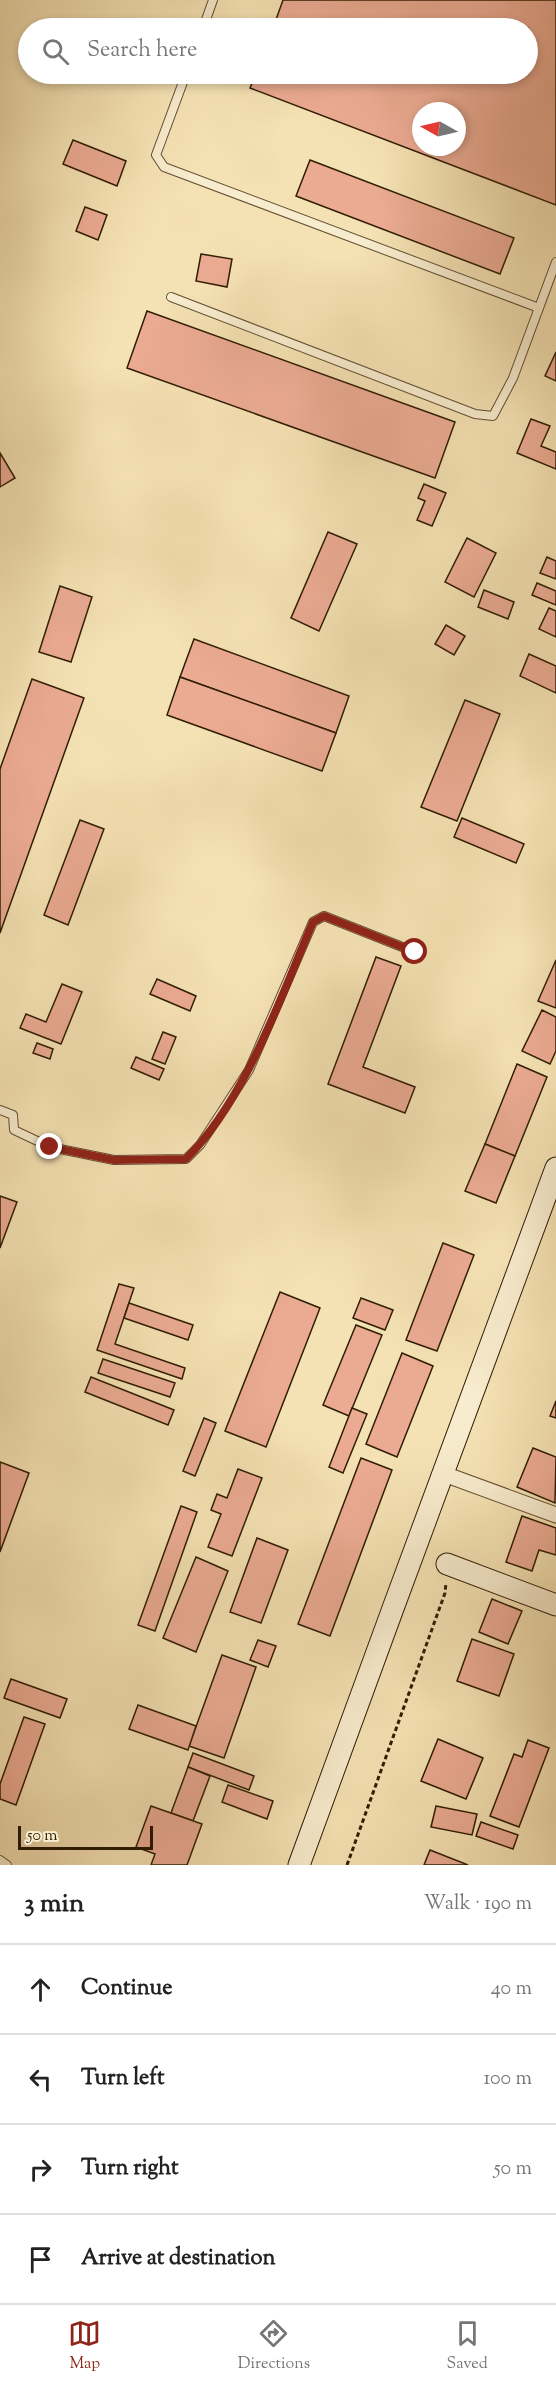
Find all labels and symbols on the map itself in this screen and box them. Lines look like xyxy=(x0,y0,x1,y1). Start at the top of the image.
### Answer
north arrow xyxy=(412,102,466,156)
route start xyxy=(401,938,427,964)
route end xyxy=(36,1133,62,1159)
scale bar xyxy=(18,1823,153,1850)

